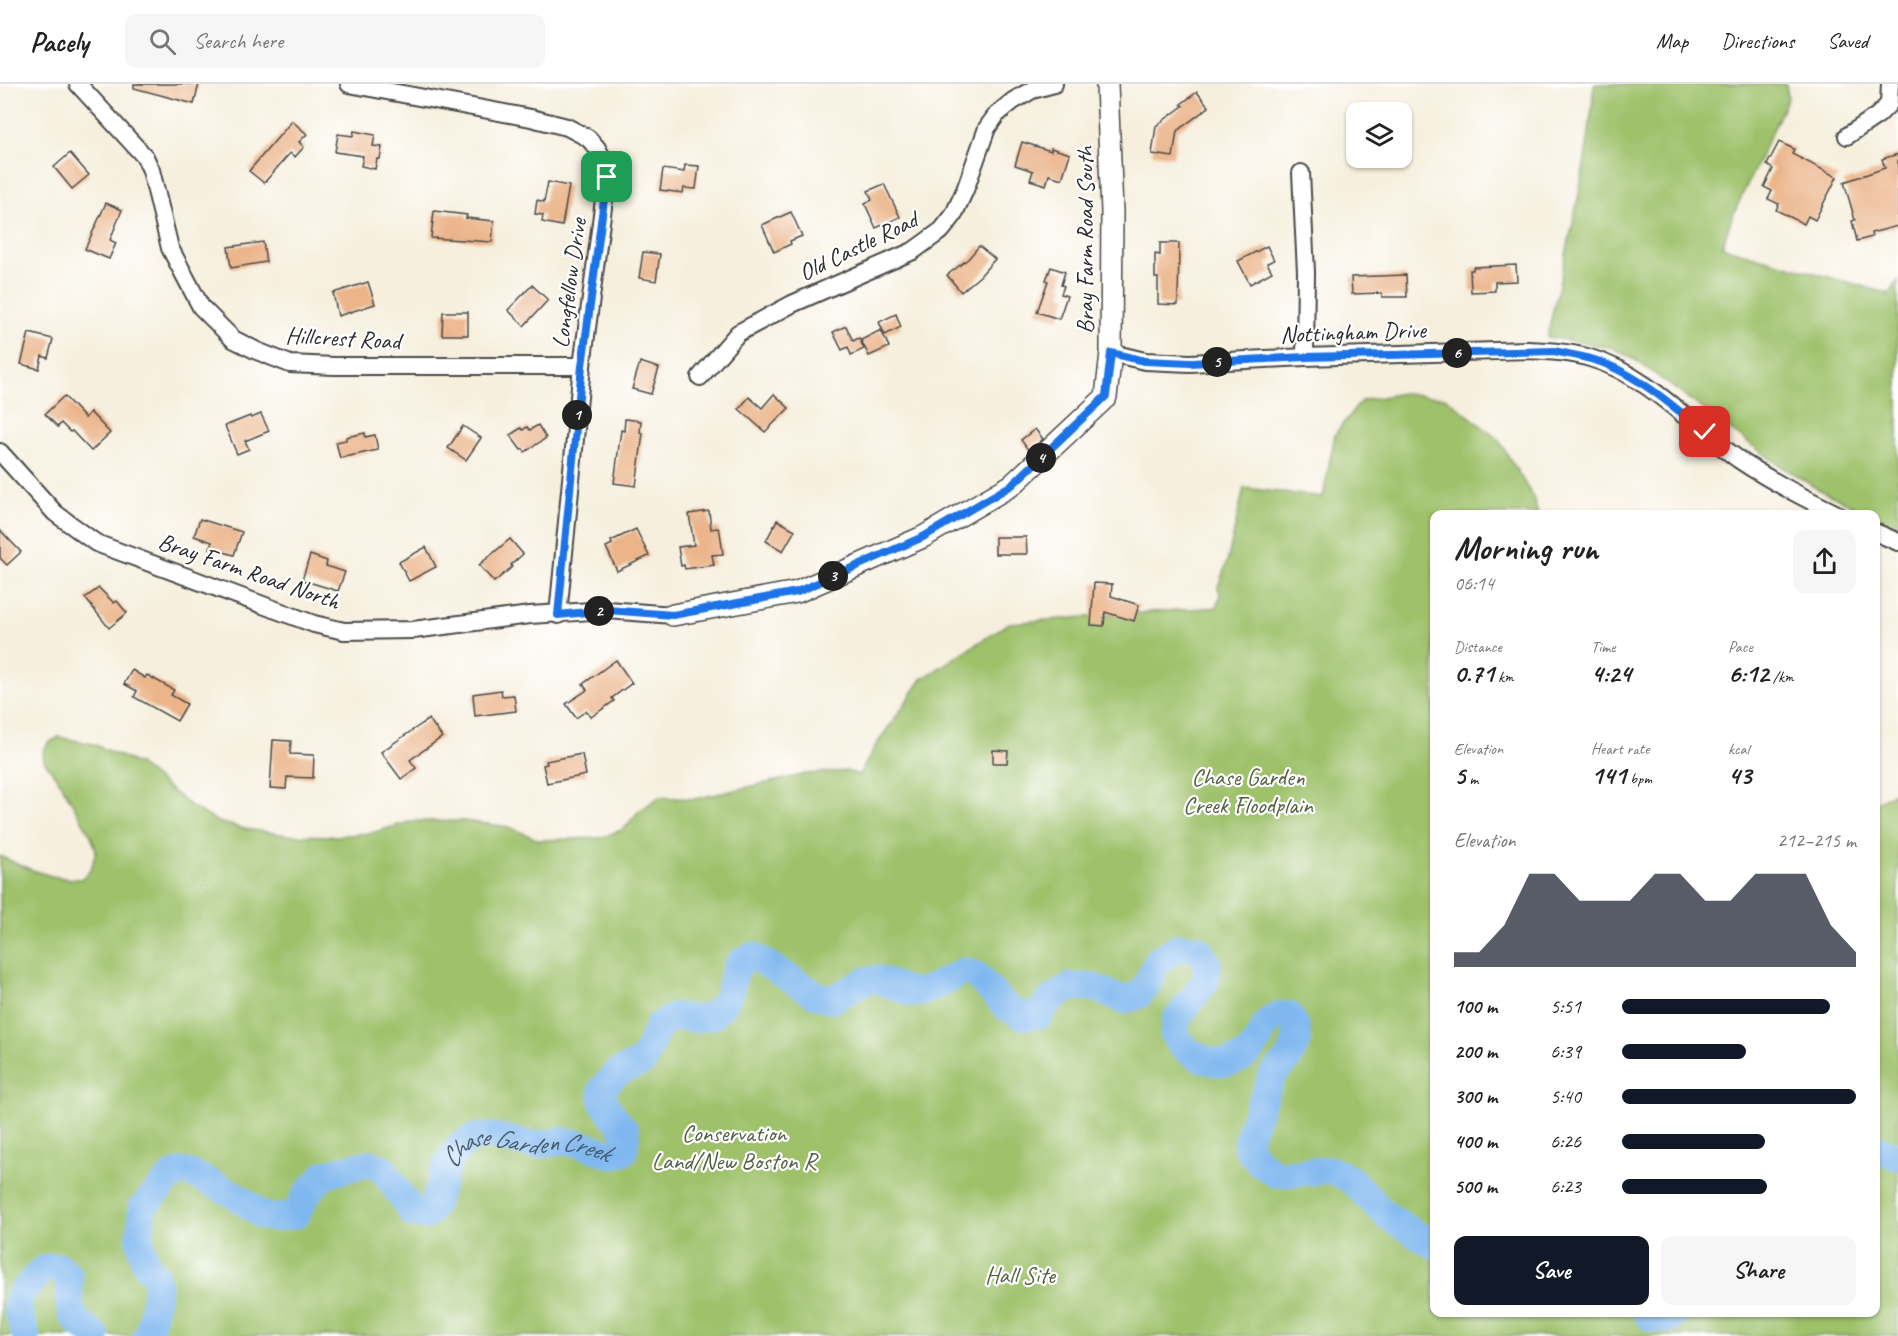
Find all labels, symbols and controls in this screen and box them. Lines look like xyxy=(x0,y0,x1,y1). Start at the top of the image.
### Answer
search box xyxy=(125,14,545,68)
text: Pacely xyxy=(30,24,89,59)
icon: search xyxy=(146,25,179,58)
text: Search here xyxy=(194,27,283,55)
text: Map xyxy=(1656,28,1688,54)
text: Directions xyxy=(1721,28,1794,54)
text: Saved xyxy=(1827,28,1868,54)
map controls xyxy=(1346,102,1412,168)
button: layers xyxy=(1346,102,1412,168)
street label: Bray Farm Road South xyxy=(1070,144,1100,334)
pin xyxy=(581,151,632,202)
icon: arrive xyxy=(590,160,623,193)
street label: Old Castle Road xyxy=(794,203,925,288)
street label: Longfellow Drive xyxy=(545,214,593,350)
street label: Nottingham Drive xyxy=(1280,314,1428,350)
street label: Hillcrest Road xyxy=(285,320,405,356)
pin: 6 xyxy=(1442,338,1472,368)
text: 6 xyxy=(1453,343,1461,363)
pin: 5 xyxy=(1202,347,1232,377)
text: 5 xyxy=(1214,352,1220,372)
pin: 1 xyxy=(562,400,592,430)
text: 1 xyxy=(573,405,581,425)
pin xyxy=(1679,406,1730,457)
icon: check xyxy=(1688,415,1721,448)
pin: 4 xyxy=(1026,443,1056,473)
text: 4 xyxy=(1037,448,1045,468)
street label: Bray Farm Road North xyxy=(154,526,345,616)
text: Morning run xyxy=(1454,527,1598,569)
button: share xyxy=(1793,530,1856,593)
pin: 3 xyxy=(818,561,848,591)
text: 3 xyxy=(829,566,837,586)
text: 06:14 xyxy=(1454,571,1494,596)
pin: 2 xyxy=(584,596,614,626)
text: 2 xyxy=(595,601,603,621)
text: Distance xyxy=(1454,637,1502,657)
text: Time xyxy=(1591,637,1615,657)
text: Pace xyxy=(1728,637,1753,657)
text: 0.71 xyxy=(1454,657,1494,690)
text: 4:24 xyxy=(1591,657,1631,690)
text: 6:12 xyxy=(1728,657,1769,690)
text: km xyxy=(1494,667,1514,687)
text: /km xyxy=(1769,667,1794,687)
text: Elevation xyxy=(1454,739,1503,759)
text: Heart rate xyxy=(1591,739,1649,759)
text: kcal xyxy=(1728,739,1749,759)
text: 5 xyxy=(1454,759,1465,792)
text: 141 xyxy=(1591,759,1626,792)
text: 43 xyxy=(1728,759,1751,792)
park label: Chase Garden Creek Floodplain xyxy=(1183,762,1314,820)
text: m xyxy=(1465,769,1478,789)
text: bpm xyxy=(1626,769,1652,789)
text: Elevation xyxy=(1454,828,1516,853)
text: 212–215 m xyxy=(1777,828,1856,853)
text: 100 m xyxy=(1454,994,1497,1019)
text: 5:51 xyxy=(1550,994,1581,1019)
text: 200 m xyxy=(1454,1039,1497,1064)
text: 6:39 xyxy=(1550,1039,1581,1064)
text: 300 m xyxy=(1454,1084,1497,1109)
text: 5:40 xyxy=(1550,1084,1581,1109)
park label: Conservation Land/New Boston R xyxy=(652,1118,819,1176)
water label: Chase Garden Creek xyxy=(433,1120,619,1173)
text: 400 m xyxy=(1454,1129,1497,1154)
text: 6:26 xyxy=(1550,1129,1581,1154)
text: 500 m xyxy=(1454,1174,1497,1199)
text: 6:23 xyxy=(1550,1174,1581,1199)
button: Save xyxy=(1454,1236,1649,1305)
button: Share xyxy=(1661,1236,1856,1305)
park label: Hall Site xyxy=(985,1260,1057,1290)

